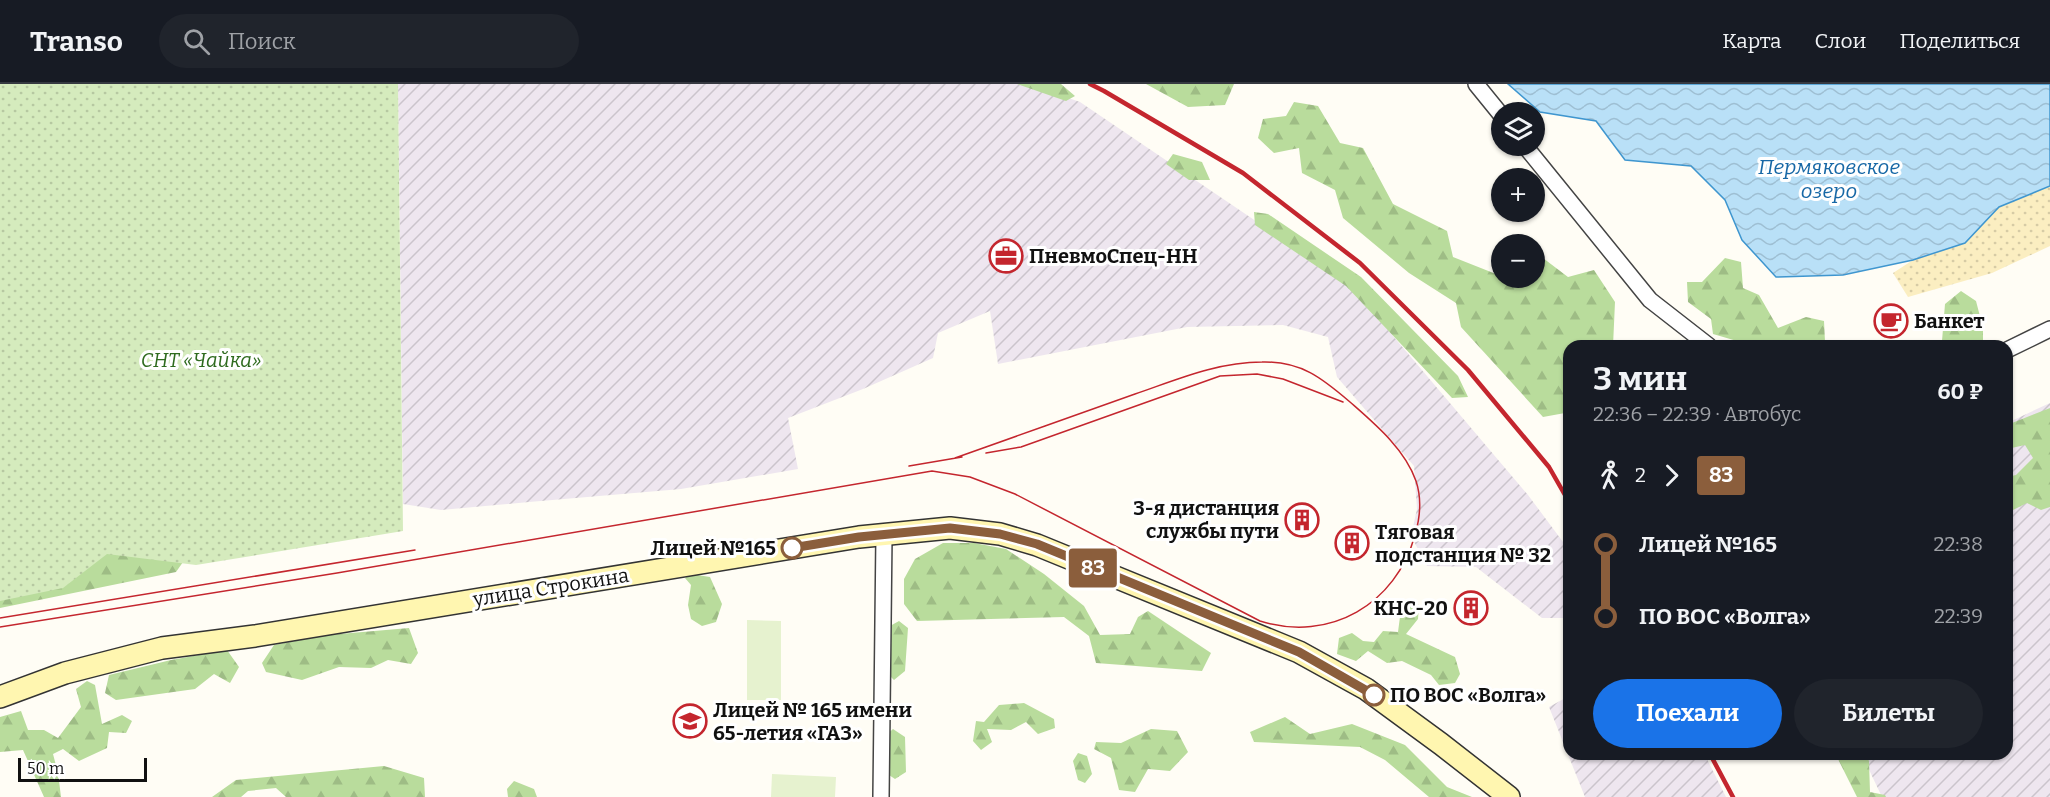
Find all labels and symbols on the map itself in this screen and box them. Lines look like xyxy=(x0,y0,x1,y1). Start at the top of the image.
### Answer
water label: Пермяковское озеро xyxy=(1758,154,1900,204)
office icon: ПневмоСпец-НН xyxy=(988,238,1024,274)
place label: ПневмоСпец-НН xyxy=(1029,244,1198,268)
cafe icon: Банкет xyxy=(1873,303,1909,339)
place label: Банкет xyxy=(1914,309,1985,333)
park label: СНТ «Чайка» xyxy=(141,348,261,372)
place label: 3-я дистанция службы пути xyxy=(1133,496,1279,543)
building icon: 3-я дистанция службы пути xyxy=(1284,502,1320,538)
place label: Тяговая подстанция № 32 xyxy=(1375,520,1551,567)
building icon: Тяговая подстанция № 32 xyxy=(1334,525,1370,561)
place label: Лицей №165 xyxy=(651,536,776,560)
marker: Лицей №165 xyxy=(781,537,803,559)
line badge: 83 xyxy=(1066,548,1120,588)
street label: улица Строкина xyxy=(470,563,631,611)
building icon: КНС-20 xyxy=(1453,590,1489,626)
place label: КНС-20 xyxy=(1374,596,1448,620)
place label: ПО ВОС «Волга» xyxy=(1390,683,1546,707)
marker: ПО ВОС «Волга» xyxy=(1363,684,1385,706)
place label: Лицей № 165 имени 65-летия «ГАЗ» xyxy=(713,698,912,745)
school or university icon: Лицей № 165 имени 65-летия «ГАЗ» xyxy=(672,703,708,739)
scale bar xyxy=(18,755,147,782)

